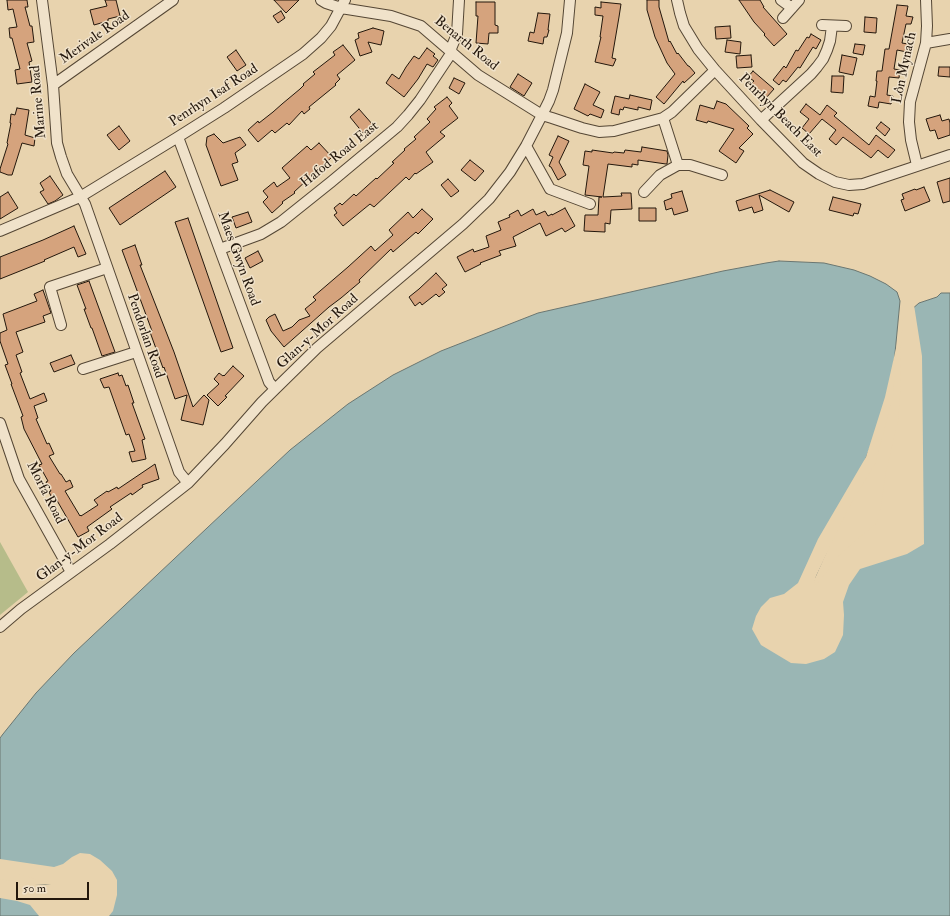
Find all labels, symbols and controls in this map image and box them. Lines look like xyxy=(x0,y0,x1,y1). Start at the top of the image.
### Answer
street label: Merivale Road xyxy=(57,8,133,68)
street label: Benarth Road xyxy=(431,13,501,75)
street label: Lôn Mynach xyxy=(889,31,921,105)
street label: Penrhyn Isaf Road xyxy=(166,61,262,131)
street label: Marine Road xyxy=(27,65,51,139)
street label: Penrhyn Beach East xyxy=(735,71,825,161)
street label: Hafod Road East xyxy=(298,118,382,192)
street label: Maes Gwyn Road xyxy=(213,210,263,308)
street label: Pendorlan Road xyxy=(123,291,167,381)
street label: Glan-y-Mor Road xyxy=(274,291,362,373)
street label: Morfa Road xyxy=(22,459,68,527)
street label: Glan-y-Mor Road xyxy=(34,510,126,586)
scale bar xyxy=(18,874,91,900)
text: 50 m xyxy=(23,881,46,896)

